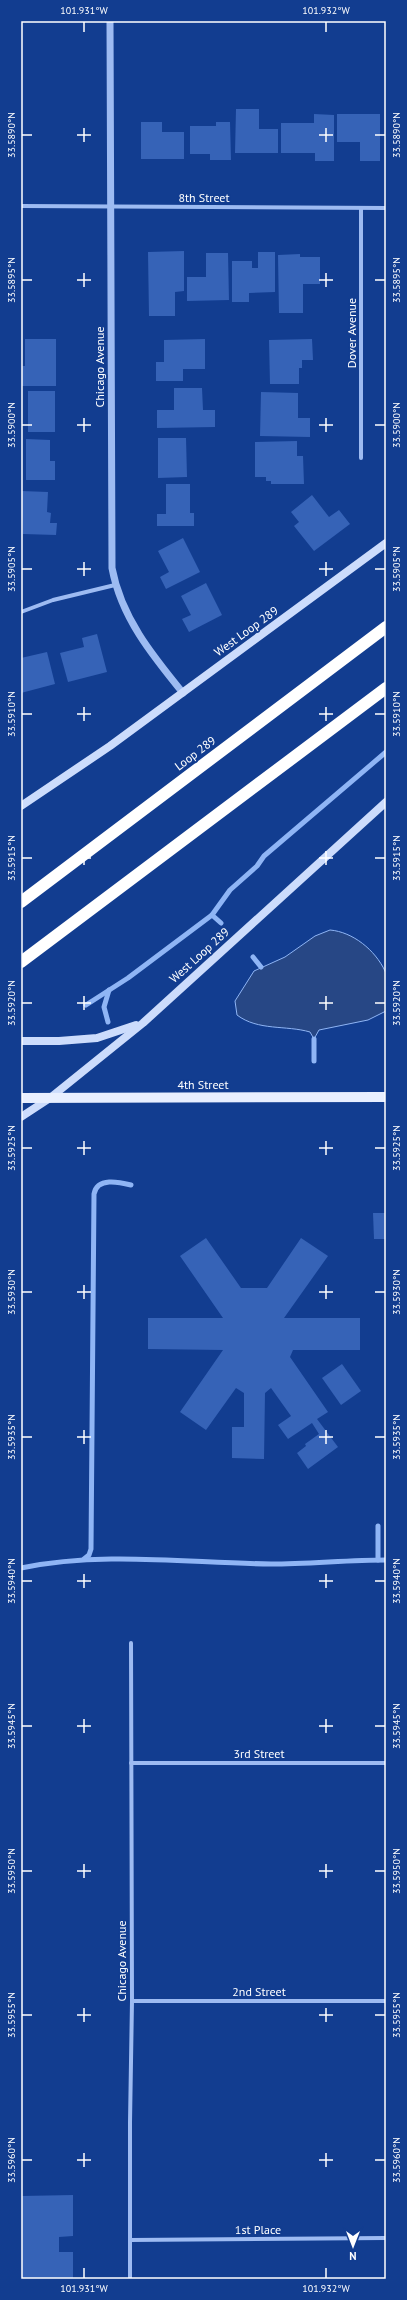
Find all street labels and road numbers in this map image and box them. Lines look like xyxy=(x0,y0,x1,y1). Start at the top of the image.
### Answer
street label: 8th Street xyxy=(178,190,230,205)
street label: Dover Avenue xyxy=(344,298,359,368)
street label: Chicago Avenue xyxy=(92,326,107,408)
street label: West Loop 289 xyxy=(211,603,281,659)
street label: Loop 289 xyxy=(171,733,219,773)
street label: West Loop 289 xyxy=(166,924,232,986)
street label: 4th Street xyxy=(177,1077,229,1092)
street label: 3rd Street xyxy=(234,1746,284,1761)
street label: Chicago Avenue xyxy=(114,1920,129,2002)
street label: 2nd Street xyxy=(232,1984,286,1999)
street label: 1st Place xyxy=(235,2222,281,2237)

